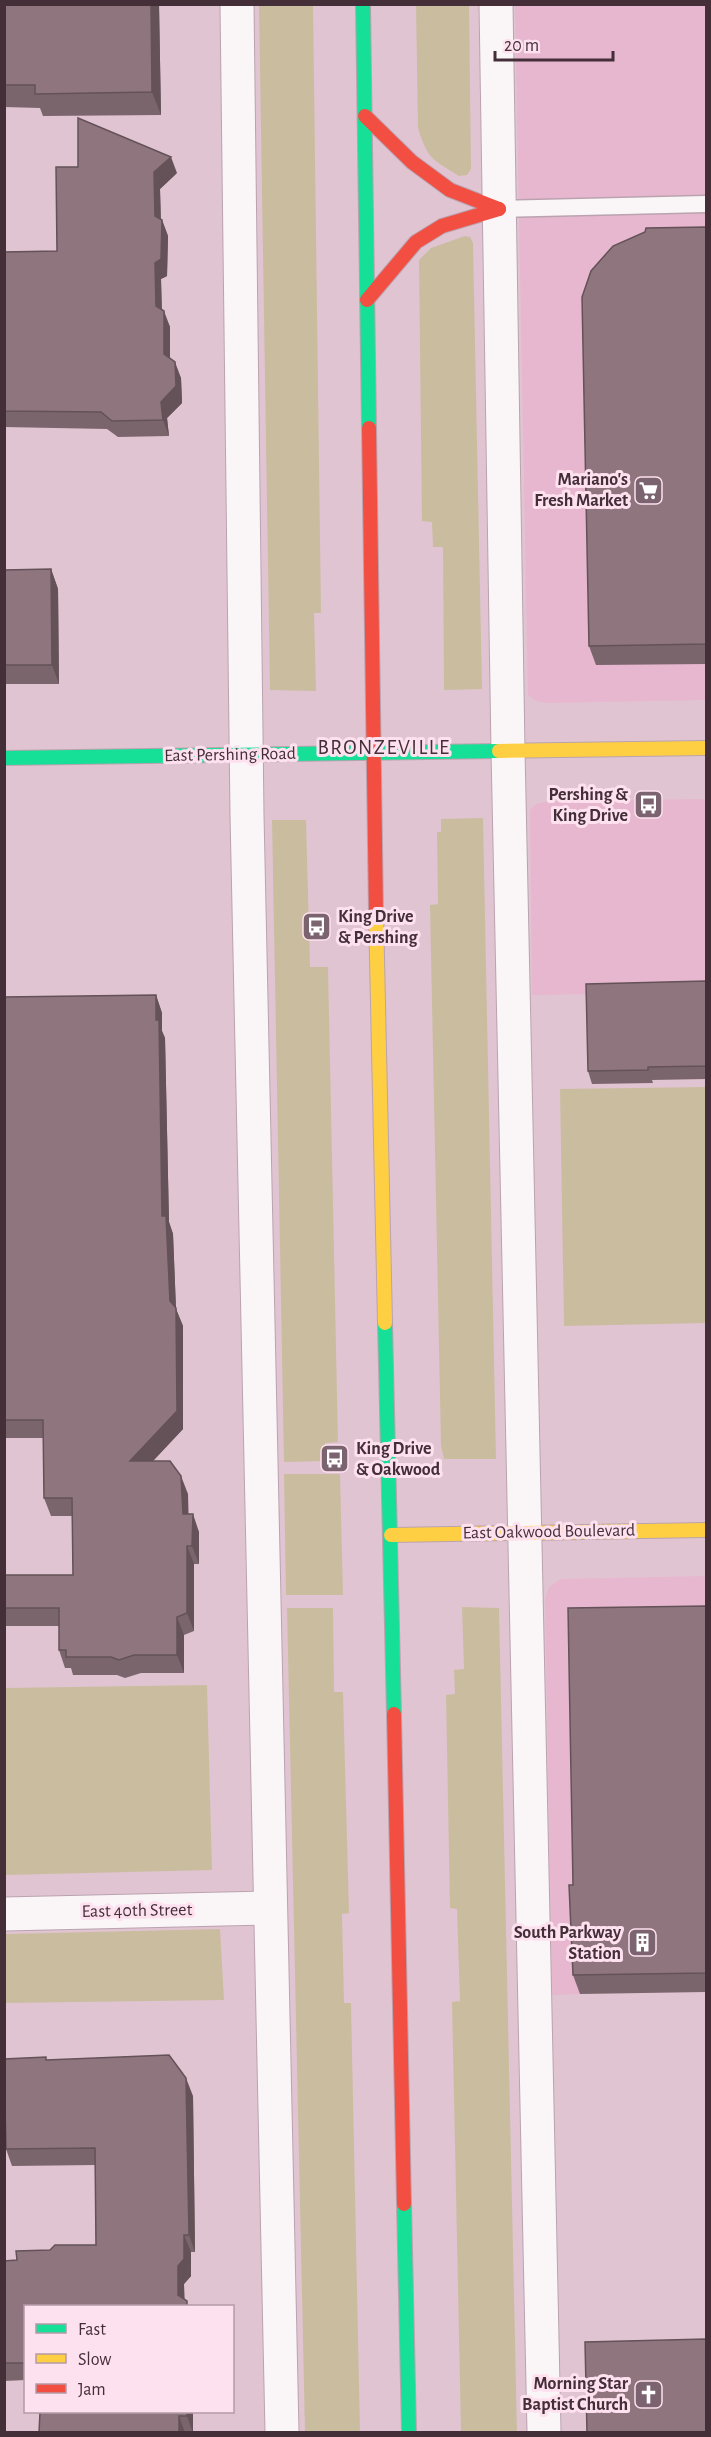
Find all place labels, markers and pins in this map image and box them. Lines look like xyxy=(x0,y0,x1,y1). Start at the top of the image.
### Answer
place label: Mariano's Fresh Market xyxy=(534,471,628,510)
supermarket icon: Mariano's Fresh Market xyxy=(633,474,665,506)
place label: Pershing & King Drive xyxy=(549,786,628,825)
bus stop icon: Pershing & King Drive xyxy=(633,789,665,821)
place label: King Drive & Pershing xyxy=(338,908,418,947)
bus stop icon: King Drive & Pershing xyxy=(301,911,333,943)
place label: King Drive & Oakwood xyxy=(356,1440,441,1479)
bus stop icon: King Drive & Oakwood xyxy=(319,1443,351,1475)
place label: South Parkway Station xyxy=(514,1924,622,1963)
building icon: South Parkway Station xyxy=(626,1927,658,1959)
place label: Morning Star Baptist Church xyxy=(522,2375,629,2414)
church icon: Morning Star Baptist Church xyxy=(633,2378,665,2410)

